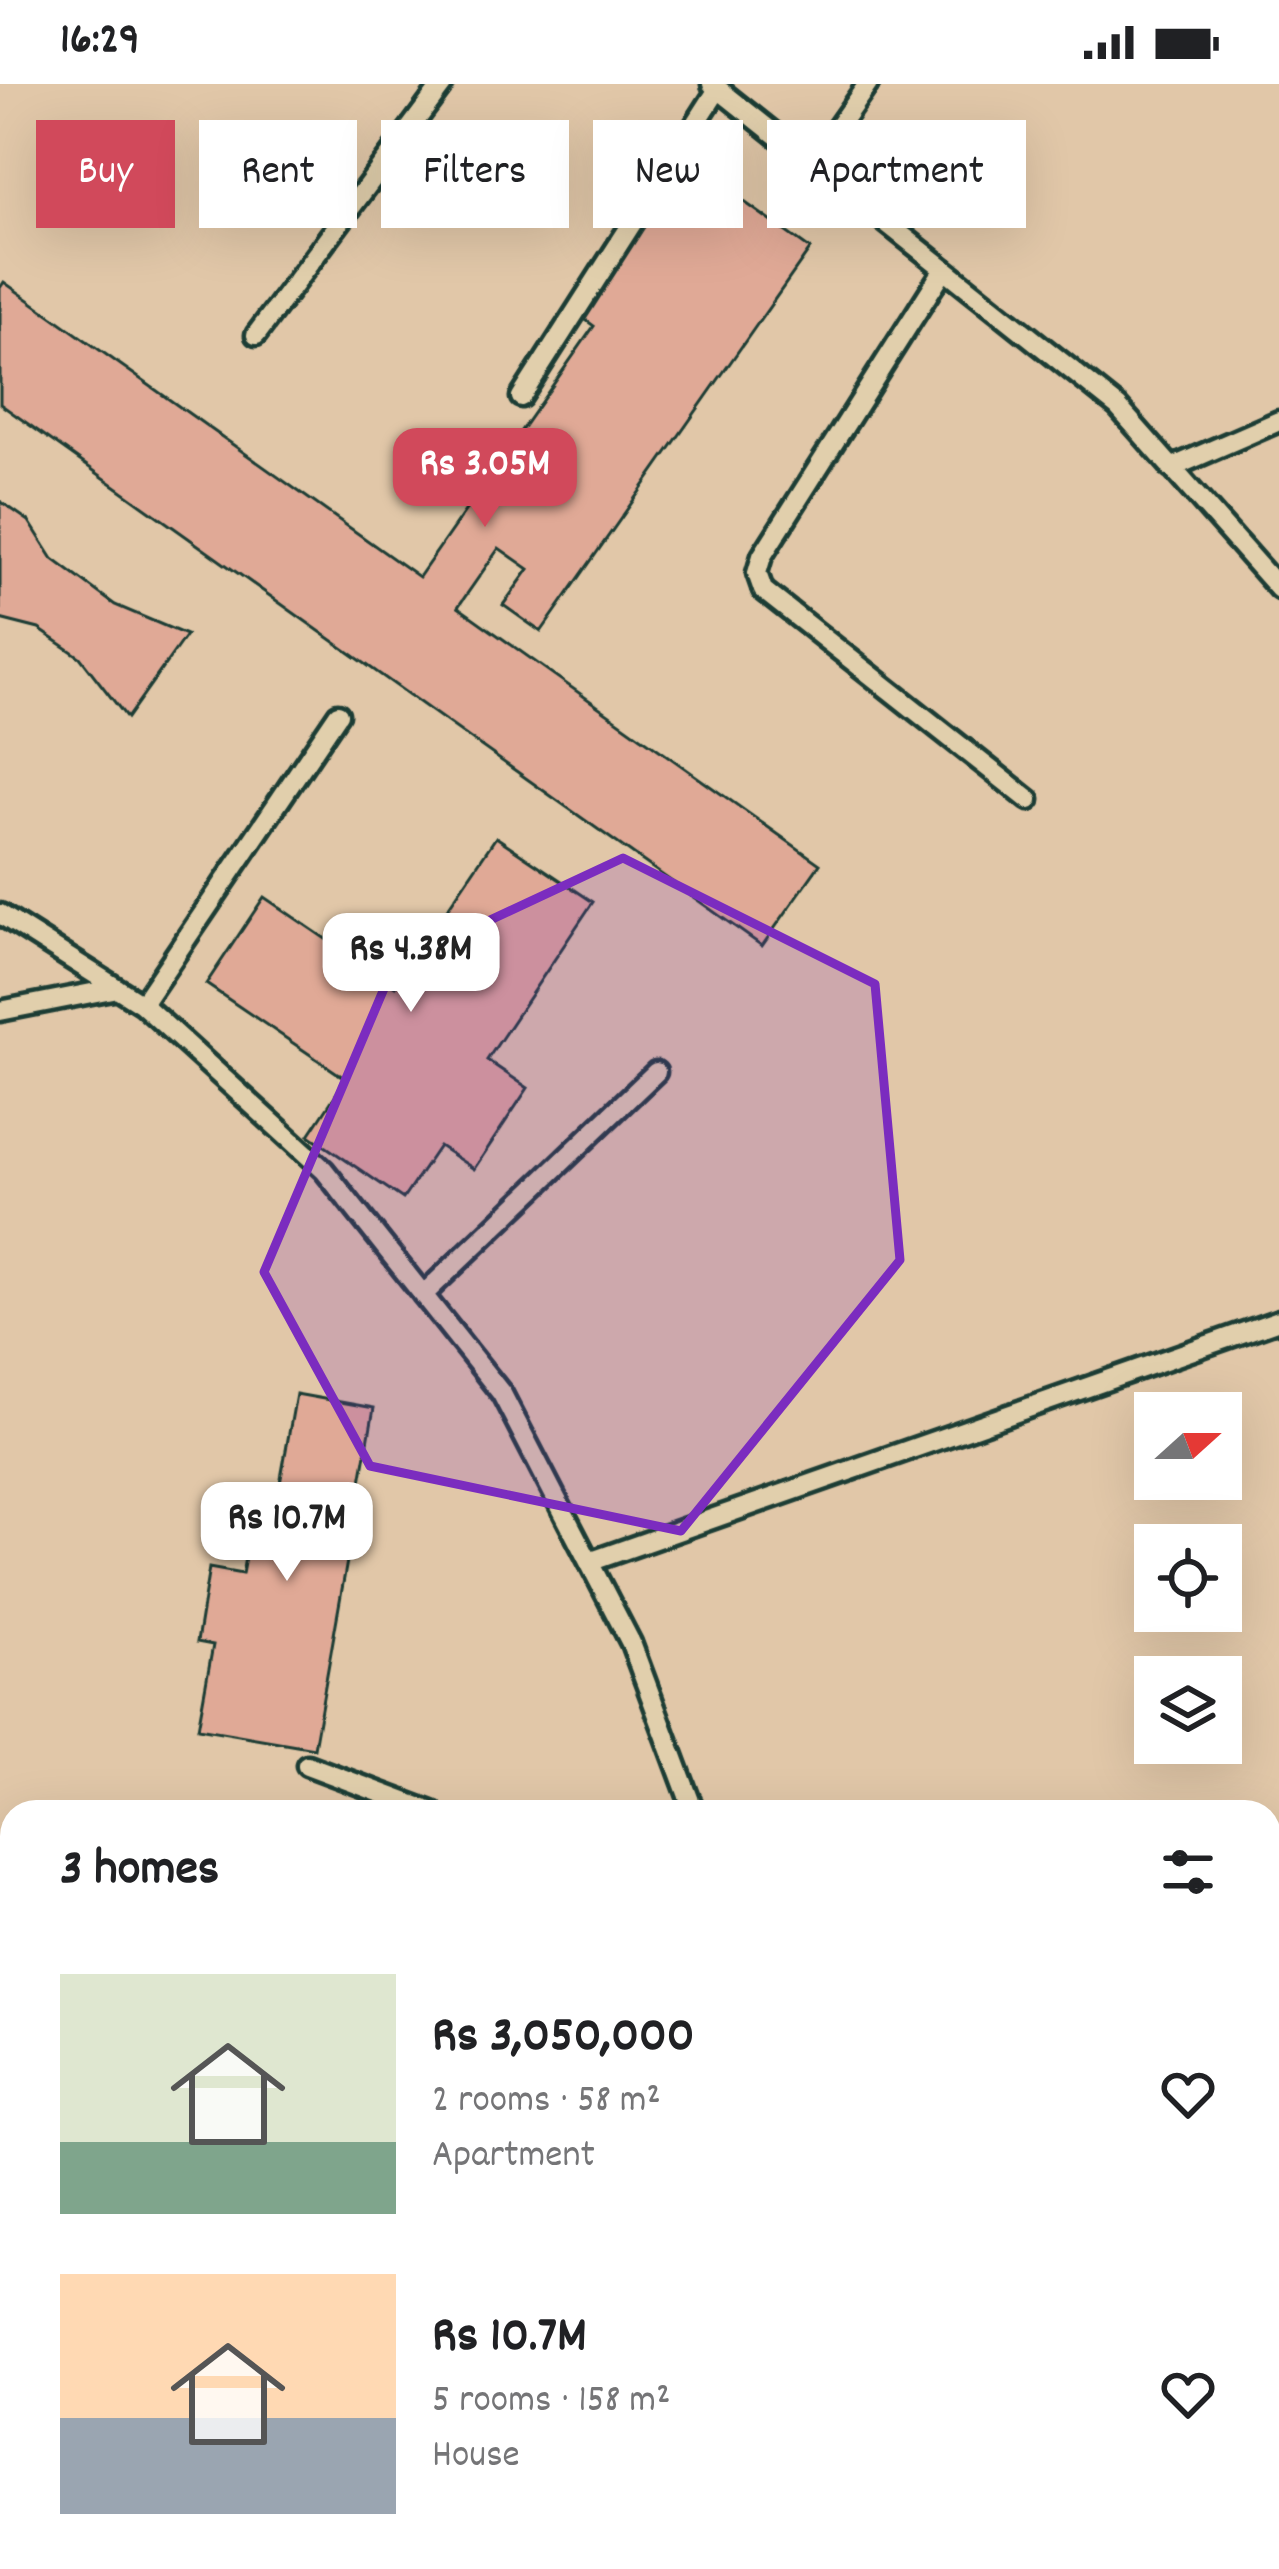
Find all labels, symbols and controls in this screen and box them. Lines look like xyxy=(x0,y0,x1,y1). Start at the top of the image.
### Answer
text: 16:29 xyxy=(60,10,140,74)
chip: Buy xyxy=(36,120,175,228)
chip: Rent xyxy=(199,120,357,228)
chip: Filters xyxy=(381,120,569,228)
chip: New xyxy=(593,120,743,228)
chip: Apartment xyxy=(767,120,1026,228)
pin: Rs 3.05M xyxy=(361,428,609,530)
text: Rs 3.05M xyxy=(420,439,550,494)
pin: Rs 4.38M xyxy=(287,913,535,1015)
text: Rs 4.38M xyxy=(350,924,472,979)
north arrow xyxy=(1134,1392,1242,1500)
map controls xyxy=(1134,1392,1242,1764)
pin: Rs 10.7M xyxy=(163,1482,411,1584)
text: Rs 10.7M xyxy=(228,1493,346,1548)
button: locate xyxy=(1134,1524,1242,1632)
button: layers xyxy=(1134,1656,1242,1764)
text: 3 homes xyxy=(60,1836,219,1908)
icon: filters xyxy=(1155,1839,1221,1905)
text: Rs 3,050,000 xyxy=(432,2003,695,2075)
icon: home xyxy=(156,2022,300,2166)
icon: heart xyxy=(1155,2061,1221,2127)
text: 2 rooms · 58 m² xyxy=(432,2075,661,2130)
text: Apartment xyxy=(432,2130,595,2185)
text: Rs 10.7M xyxy=(432,2303,587,2375)
icon: home xyxy=(156,2322,300,2466)
icon: heart xyxy=(1155,2361,1221,2427)
text: 5 rooms · 158 m² xyxy=(432,2375,670,2430)
text: House xyxy=(432,2430,520,2485)

